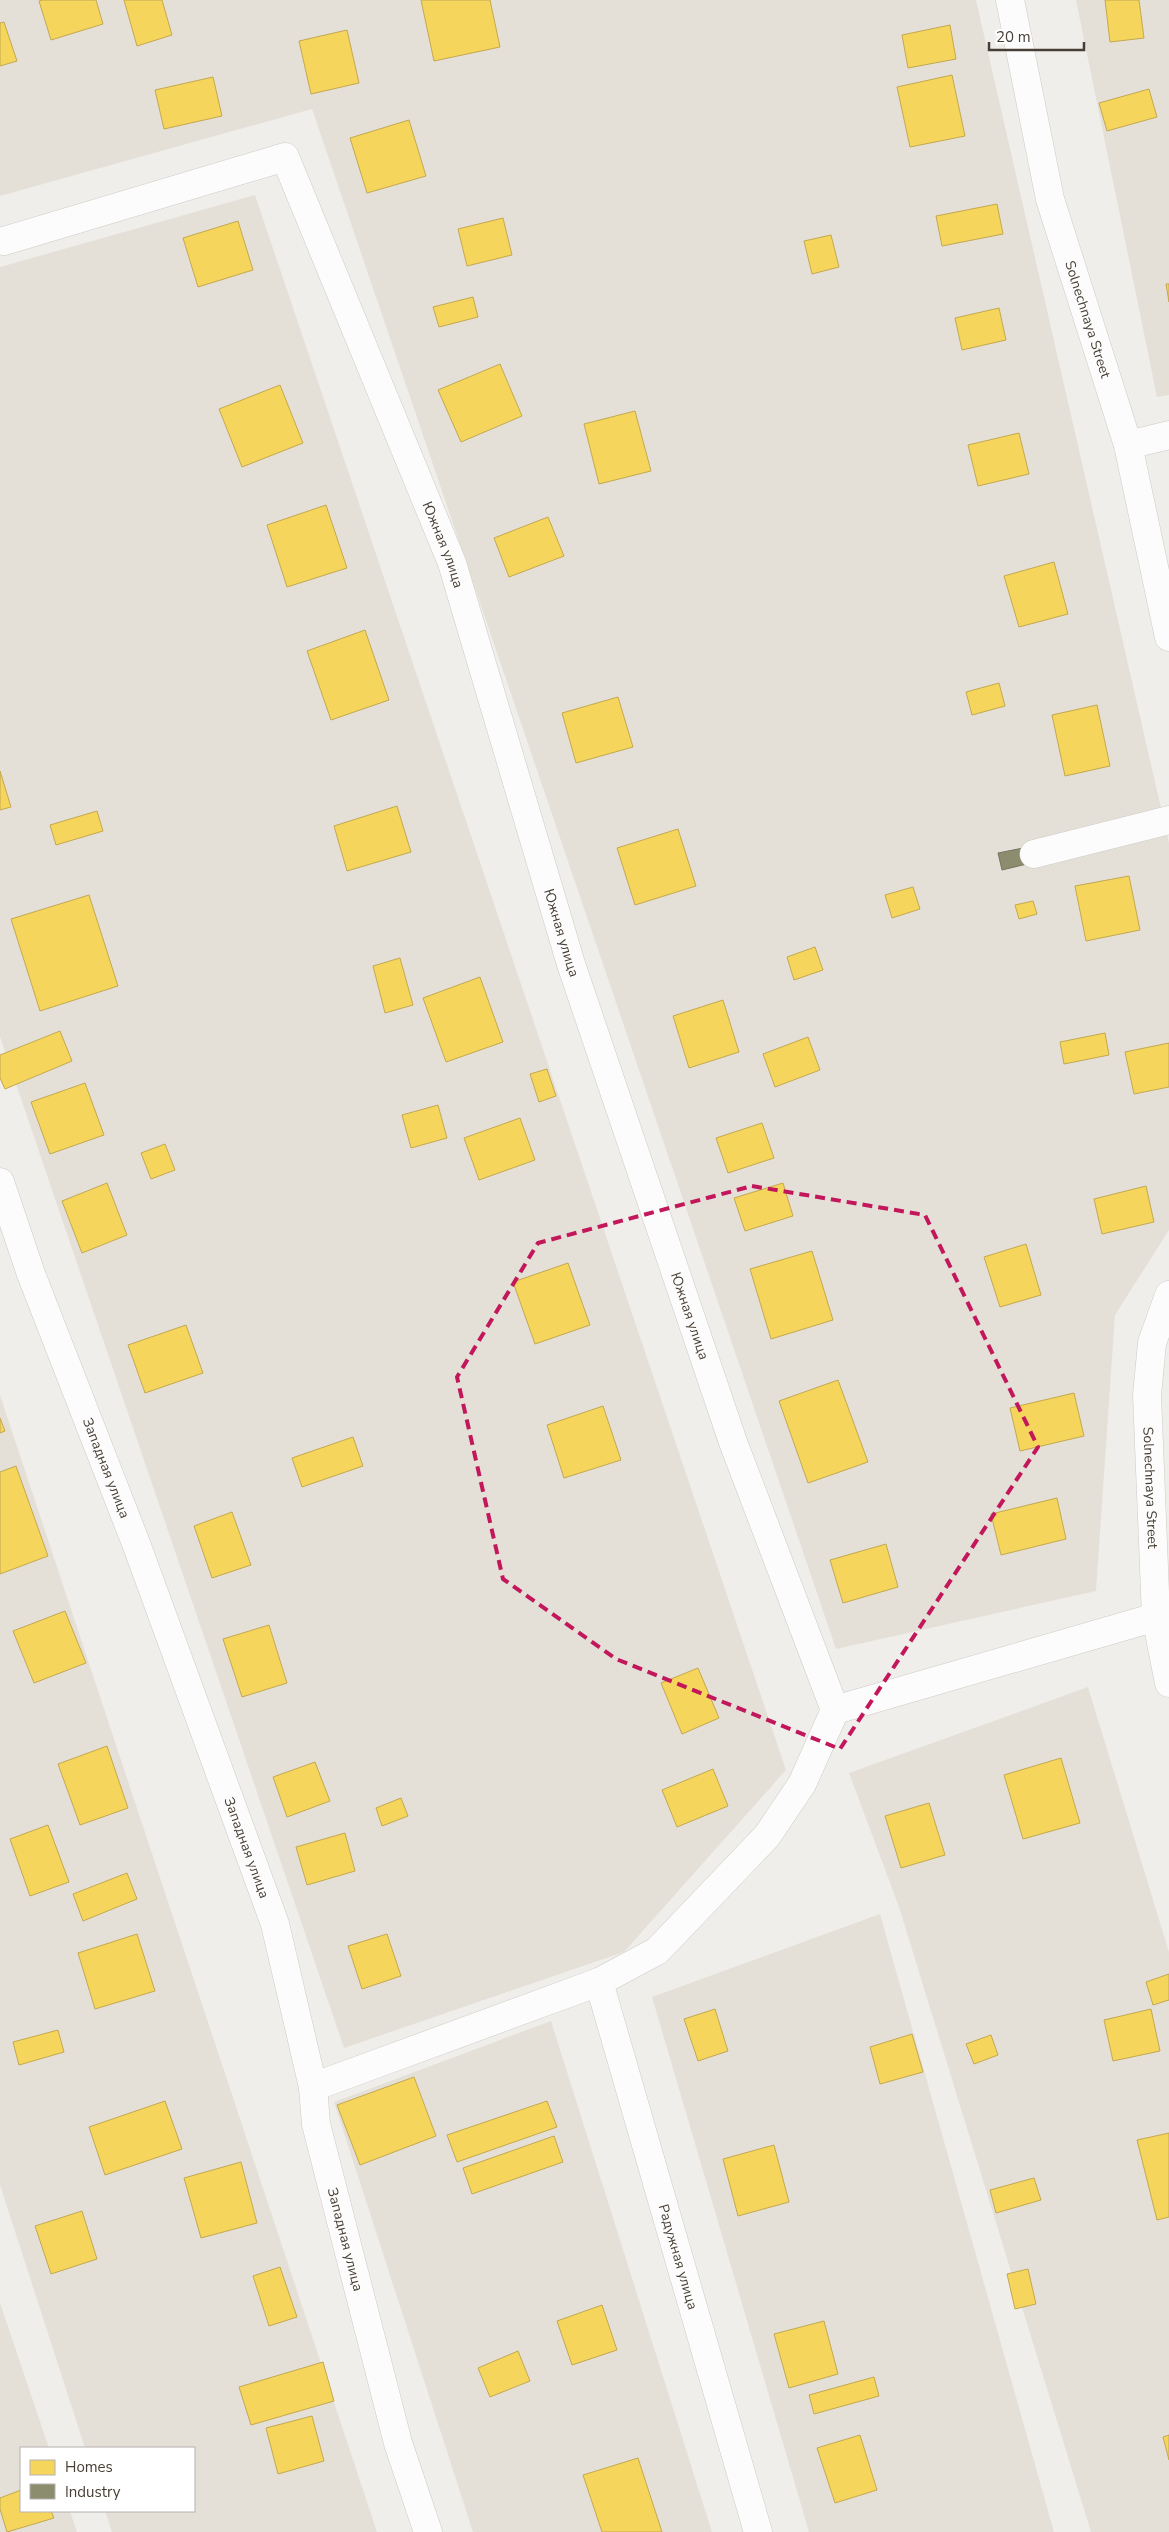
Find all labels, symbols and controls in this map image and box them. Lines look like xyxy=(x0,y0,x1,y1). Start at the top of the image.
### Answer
scale bar xyxy=(989,20,1084,52)
text: 20 m xyxy=(996,27,1031,47)
street label: Solnechnaya Street xyxy=(1061,258,1116,380)
street label: Южная улица xyxy=(418,498,468,590)
street label: Южная улица xyxy=(540,886,584,979)
street label: Южная улица xyxy=(667,1270,714,1362)
street label: Западная улица xyxy=(78,1415,135,1521)
street label: Solnechnaya Street xyxy=(1139,1426,1163,1549)
street label: Западная улица xyxy=(220,1794,274,1901)
street label: Западная улица xyxy=(323,2185,368,2293)
street label: Радужная улица xyxy=(654,2202,703,2312)
legend xyxy=(20,2447,195,2512)
text: Homes xyxy=(65,2457,113,2477)
text: Industry xyxy=(65,2482,121,2502)

